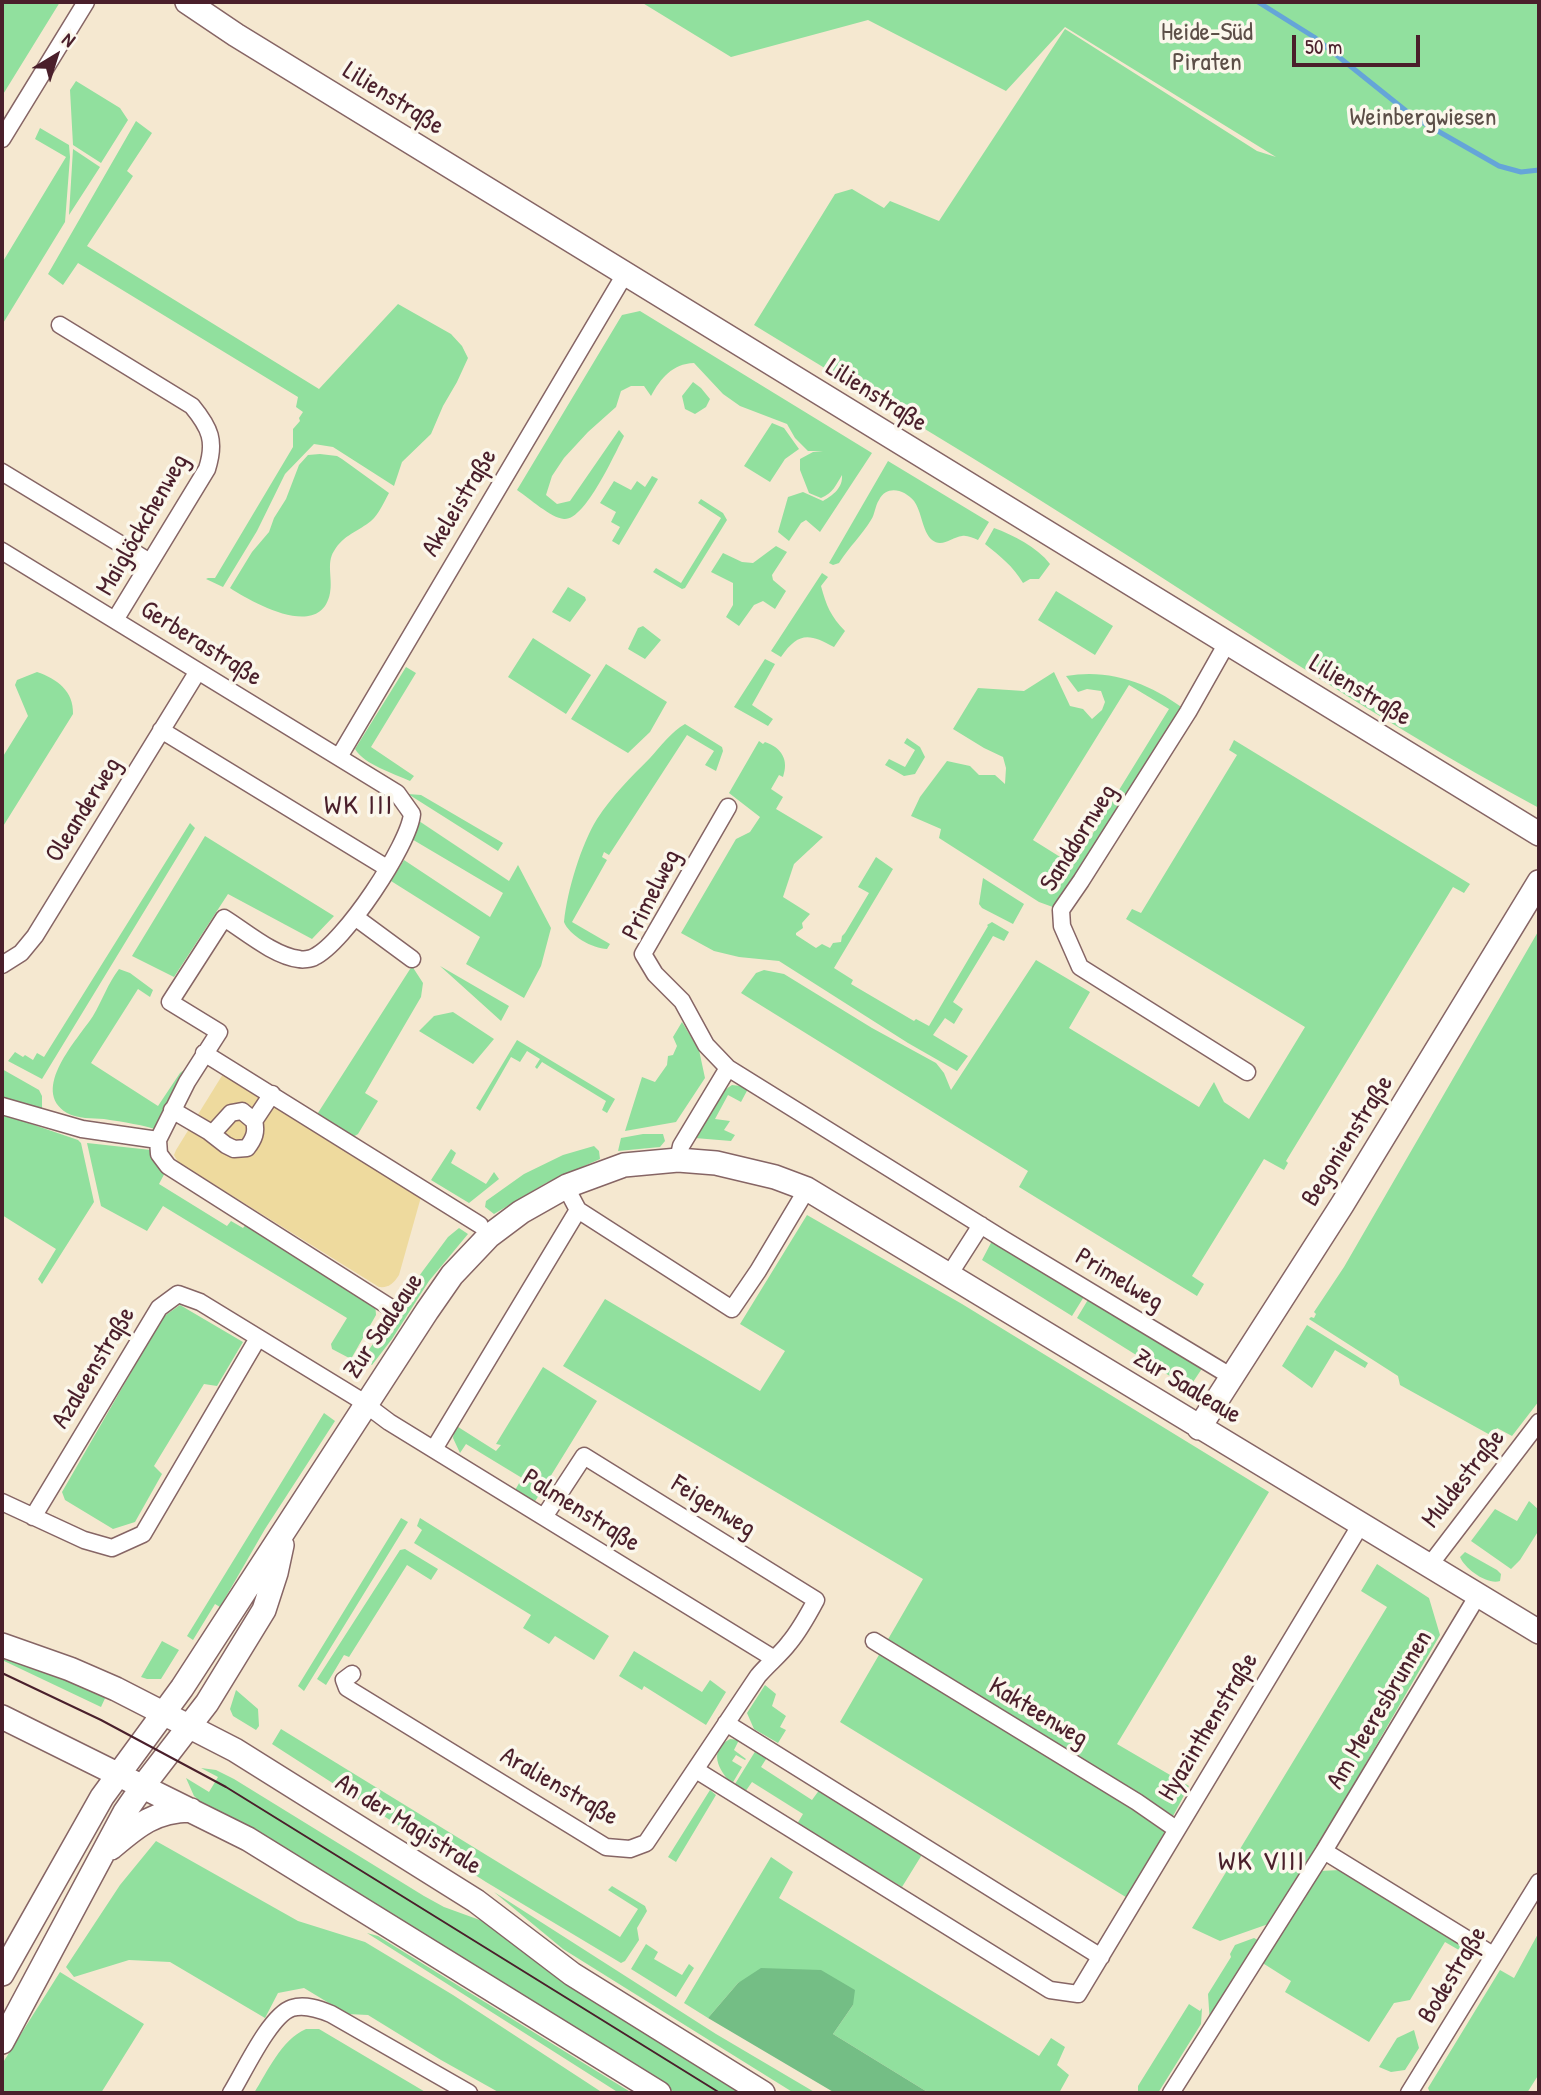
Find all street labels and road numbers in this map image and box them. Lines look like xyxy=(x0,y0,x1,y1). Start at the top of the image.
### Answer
street label: Lilienstraße xyxy=(337,56,449,142)
street label: Lilienstraße xyxy=(820,353,932,439)
street label: Akeleistraße xyxy=(416,443,504,563)
street label: Maiglöckchenweg xyxy=(90,449,196,601)
street label: Gerberastraße xyxy=(134,594,268,694)
street label: Lilienstraße xyxy=(1303,648,1417,734)
street label: Oleanderweg xyxy=(39,752,129,868)
street label: Sanddornweg xyxy=(1034,779,1124,897)
street label: Primelweg xyxy=(616,845,688,945)
street label: Begonienstraße xyxy=(1295,1070,1401,1212)
street label: Primelweg xyxy=(1069,1242,1169,1318)
street label: Zur Saaleaue xyxy=(337,1267,431,1385)
street label: Azaleenstraße xyxy=(45,1301,143,1435)
street label: Zur Saaleaue xyxy=(1127,1343,1247,1431)
street label: Muldestraße xyxy=(1416,1423,1512,1535)
street label: Palmenstraße xyxy=(516,1463,646,1559)
street label: Feigenweg xyxy=(665,1469,761,1545)
street label: Am Meeresbrunnen xyxy=(1320,1625,1440,1795)
street label: Hyazinthenstraße xyxy=(1153,1647,1265,1807)
street label: Kakteenweg xyxy=(983,1671,1093,1755)
street label: Aralienstraße xyxy=(494,1741,624,1833)
street label: An der Magistrale xyxy=(329,1768,487,1882)
street label: Bodestraße xyxy=(1412,1921,1494,2029)

